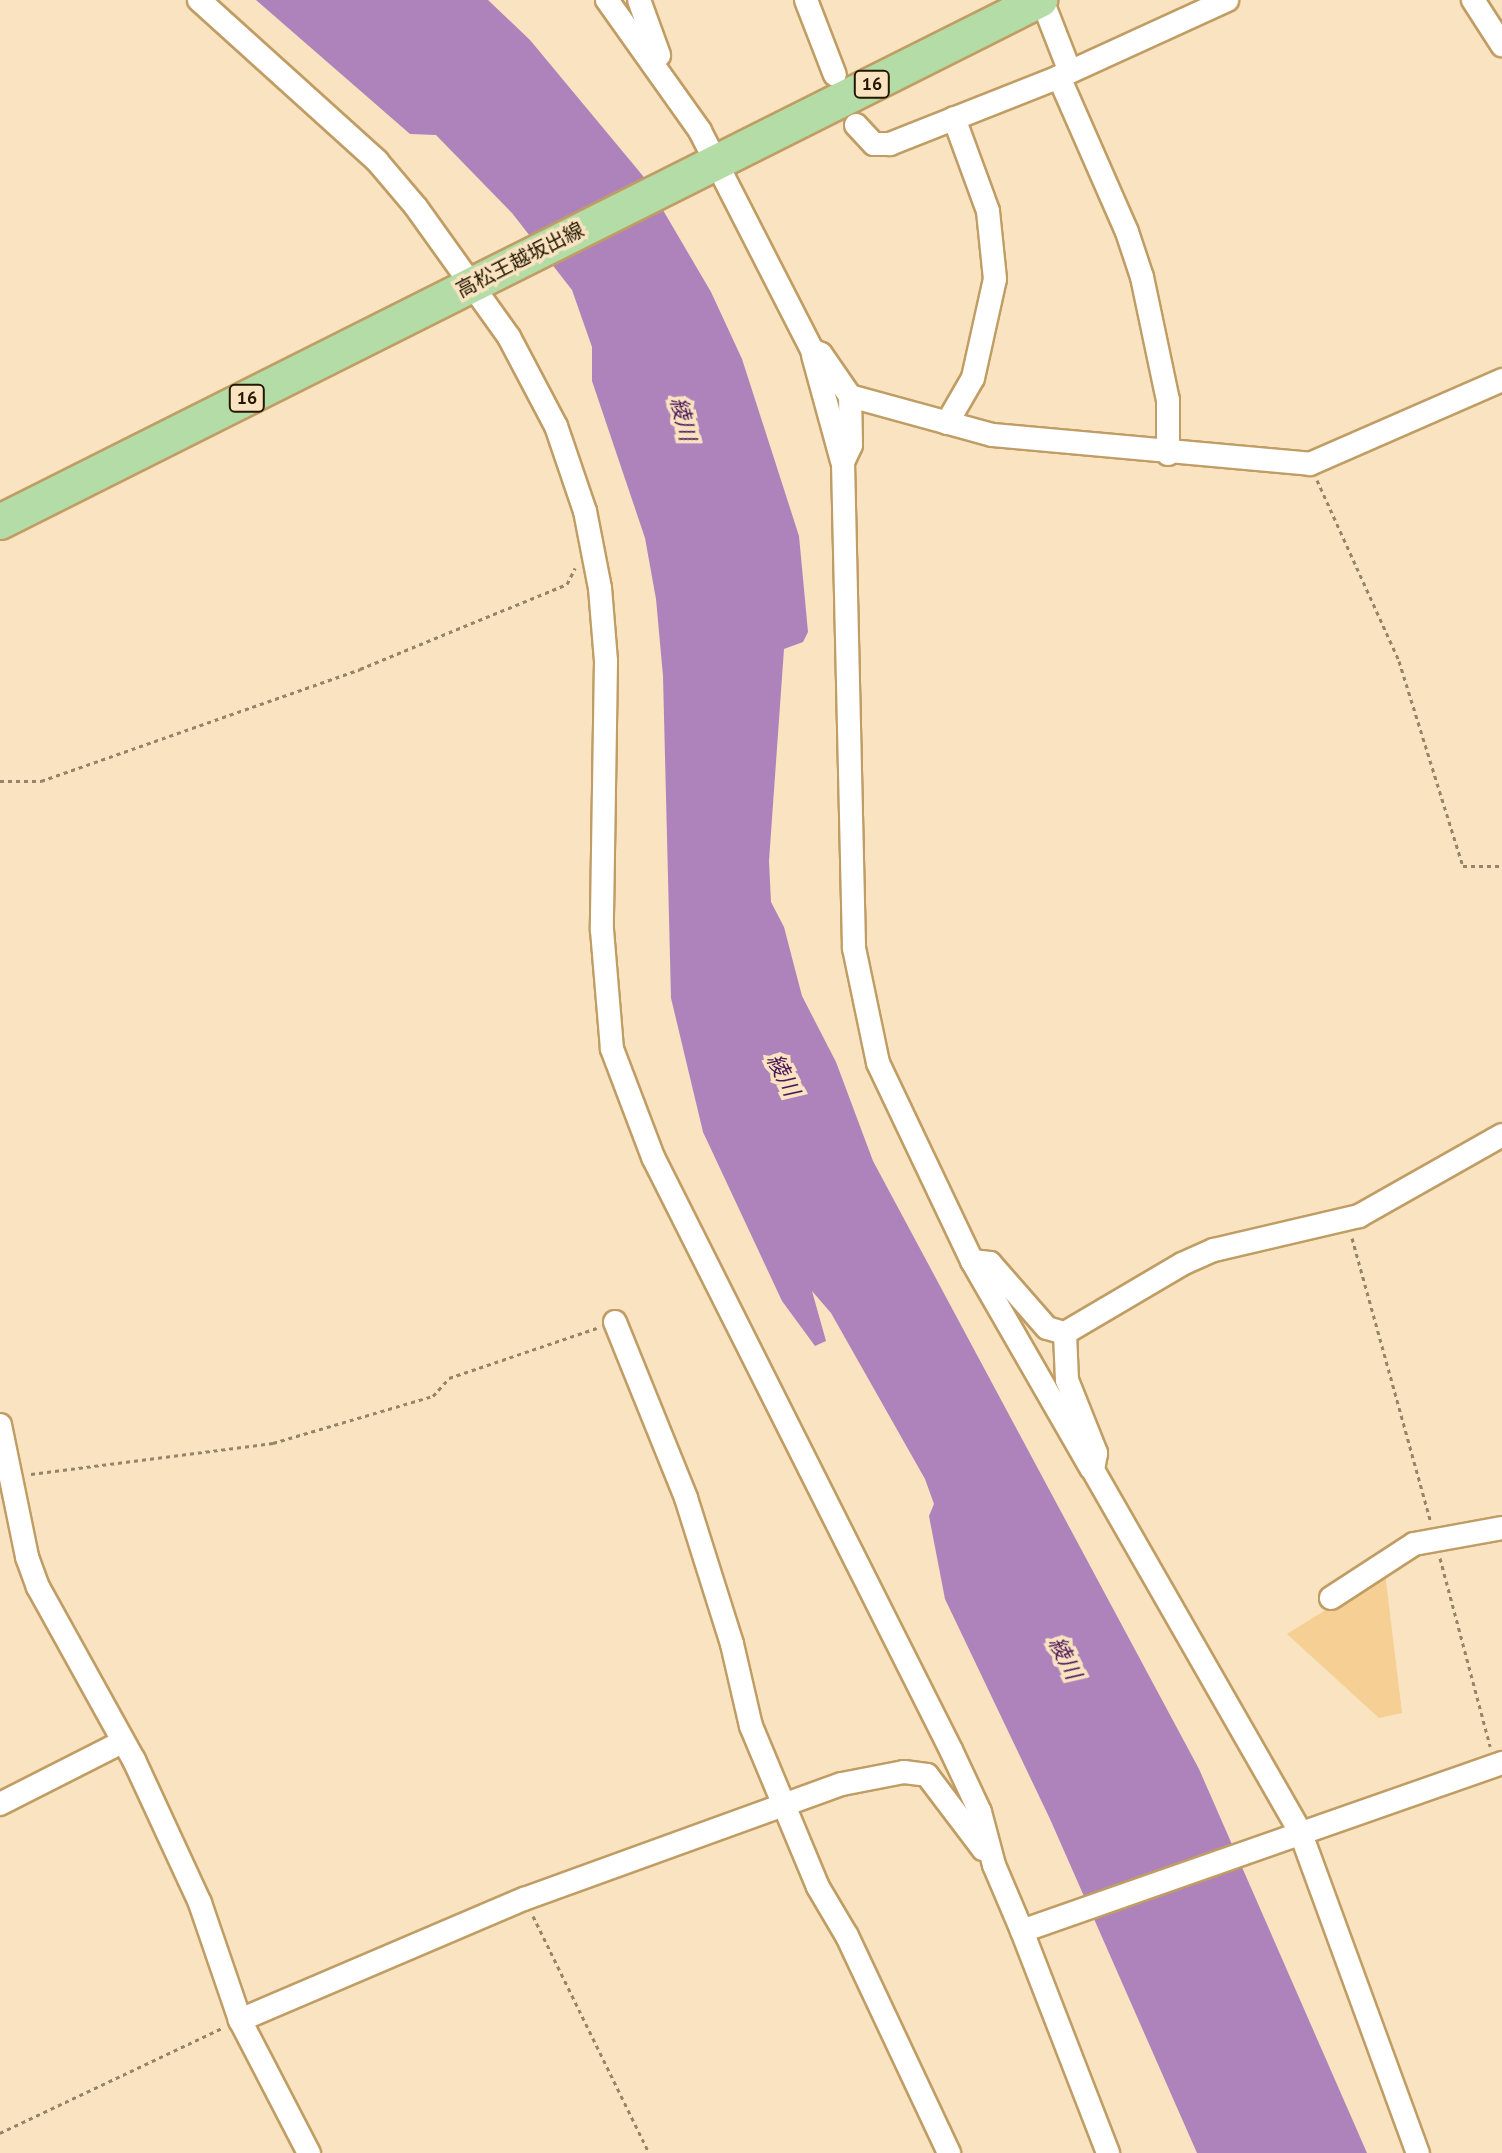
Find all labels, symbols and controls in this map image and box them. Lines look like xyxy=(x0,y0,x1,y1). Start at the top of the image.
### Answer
road number: 16 xyxy=(852,70,892,98)
street label: 高松王越坂出線 xyxy=(452,218,588,302)
road number: 16 xyxy=(227,384,267,412)
water label: 綾川 xyxy=(665,394,701,444)
water label: 綾川 xyxy=(761,1049,805,1101)
water label: 綾川 xyxy=(1043,1632,1087,1684)

